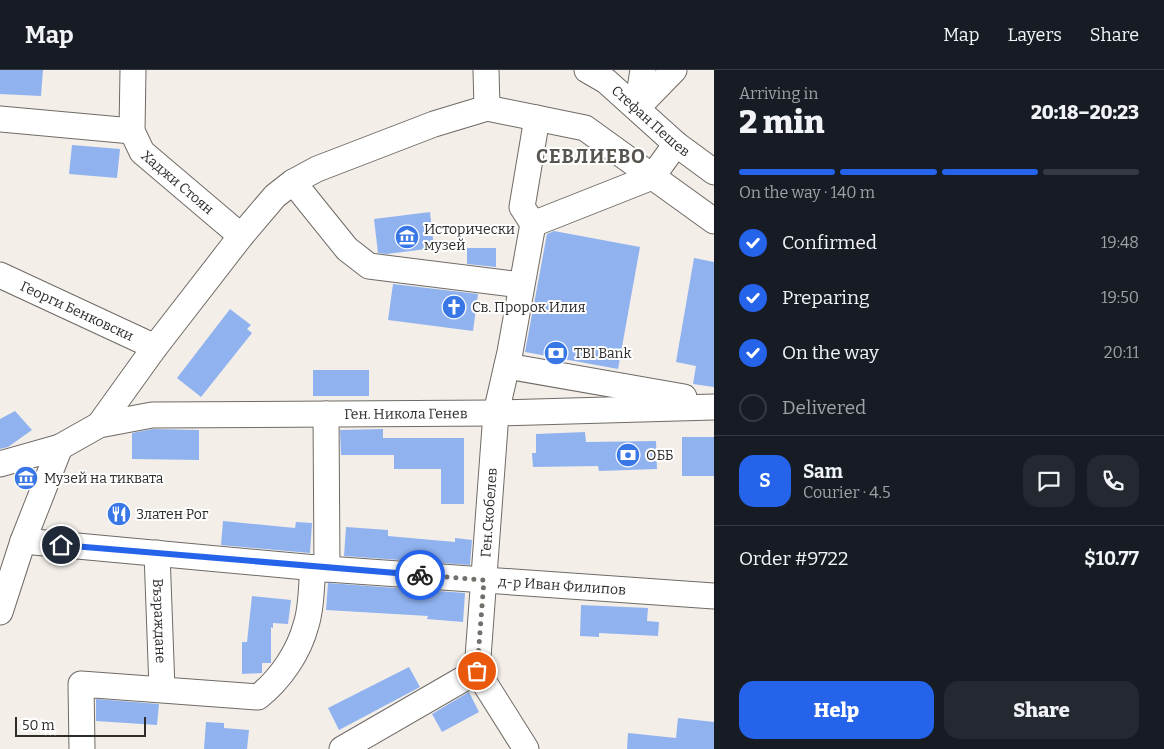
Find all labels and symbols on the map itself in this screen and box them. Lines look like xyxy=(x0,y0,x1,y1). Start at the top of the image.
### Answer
street label: Стефан Пешев xyxy=(608,82,694,160)
district label: СЕВЛИЕВО xyxy=(536,145,646,168)
street label: Хаджи Стоян xyxy=(138,147,217,218)
place label: Исторически музей xyxy=(424,221,515,254)
museum icon: Исторически музей xyxy=(394,224,420,250)
street label: Георги Бенковски xyxy=(18,277,136,344)
church icon: Св. Пророк Илия xyxy=(441,294,467,320)
place label: Св. Пророк Илия xyxy=(472,299,586,316)
bank icon: TBI Bank xyxy=(543,340,569,366)
place label: TBI Bank xyxy=(574,345,631,362)
street label: Ген. Никола Генев xyxy=(344,405,468,422)
bank icon: ОББ xyxy=(615,442,641,468)
place label: ОББ xyxy=(646,447,674,464)
museum icon: Музей на тиквата xyxy=(13,465,39,491)
street label: Ген.Скобелев xyxy=(477,467,500,558)
place label: Музей на тиквата xyxy=(44,470,164,487)
restaurant icon: Златен Рог xyxy=(106,501,132,527)
place label: Златен Рог xyxy=(136,506,209,523)
pin xyxy=(40,524,82,566)
courier xyxy=(395,550,445,600)
street label: д-р Иван Филипов xyxy=(498,572,627,598)
street label: Възраждане xyxy=(149,578,170,664)
pin xyxy=(456,650,498,692)
scale bar xyxy=(15,714,146,737)

